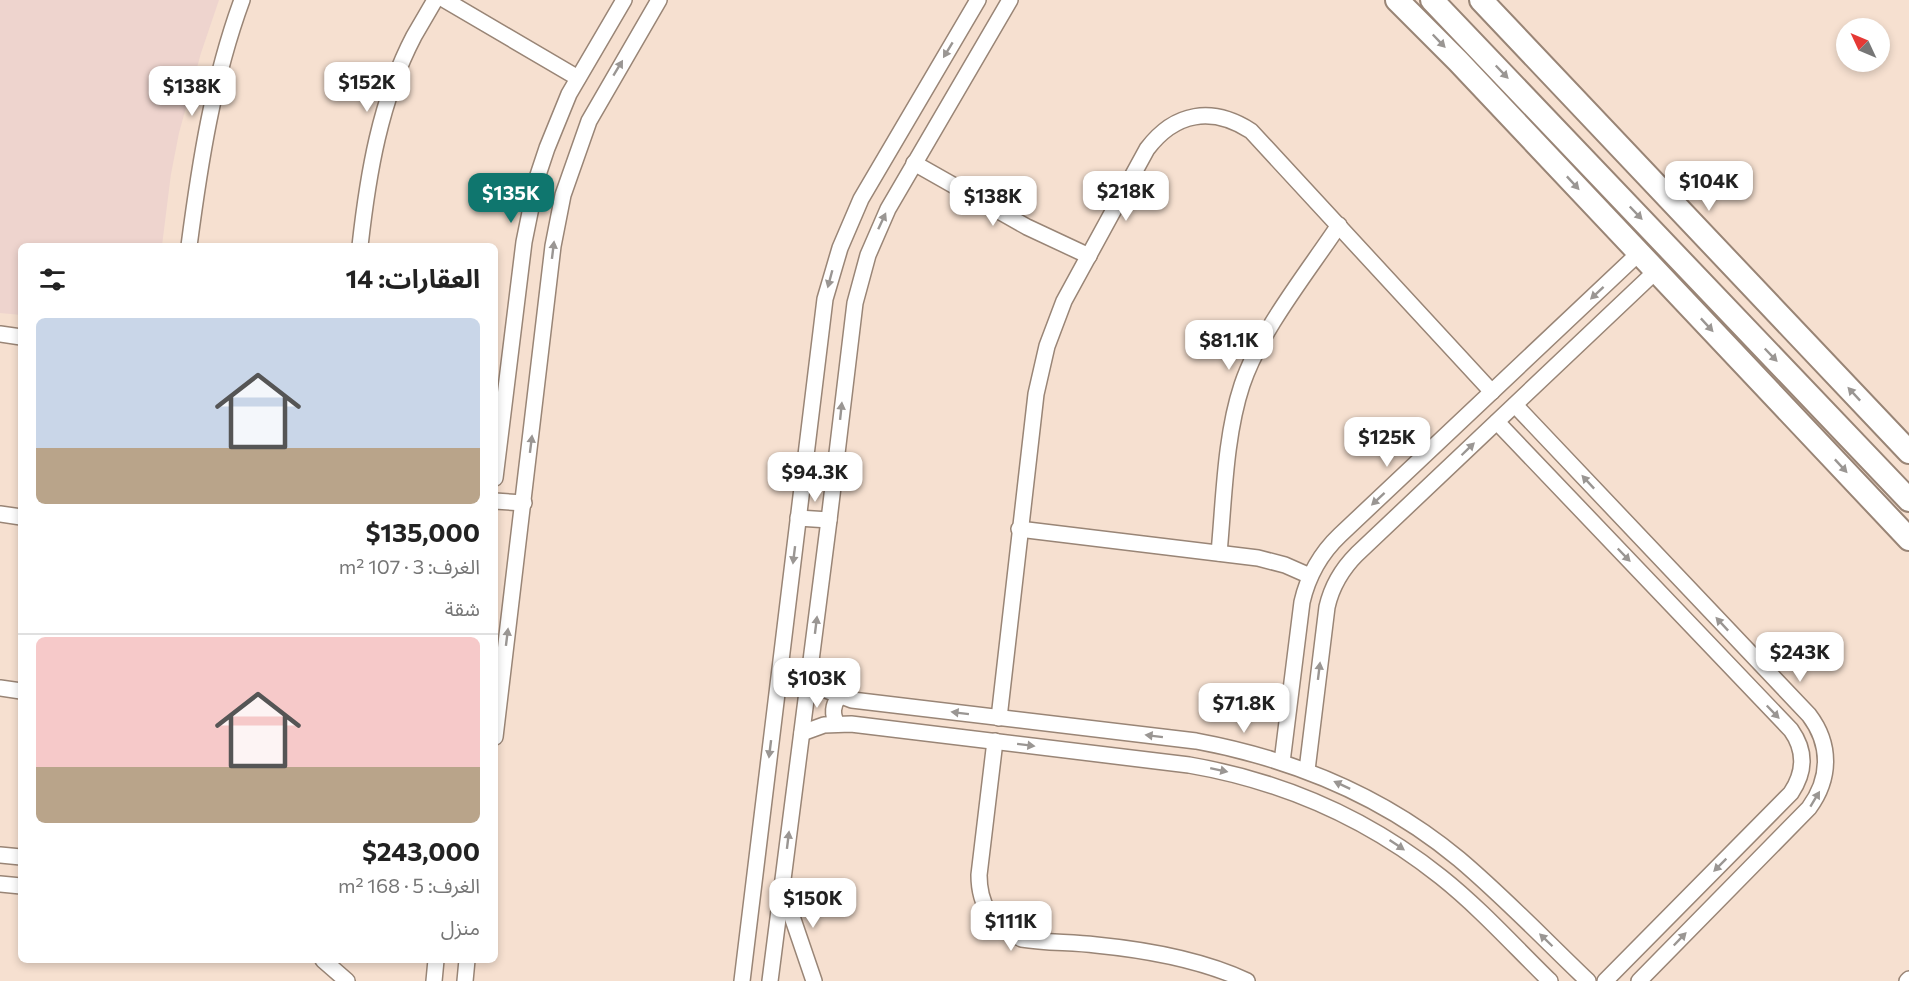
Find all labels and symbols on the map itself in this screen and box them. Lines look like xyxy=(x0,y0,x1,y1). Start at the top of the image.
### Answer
north arrow xyxy=(1836,18,1890,72)
one-way arrow xyxy=(1432,34,1446,49)
one-way arrow xyxy=(943,42,954,58)
one-way arrow xyxy=(613,60,624,76)
pin: $152K xyxy=(325,62,409,113)
one-way arrow xyxy=(1495,64,1508,79)
pin: $138K xyxy=(150,66,234,117)
pin: $104K xyxy=(1667,161,1751,212)
pin: $218K xyxy=(1084,171,1168,222)
pin: $135K xyxy=(469,173,553,224)
one-way arrow xyxy=(1566,175,1579,190)
pin: $138K xyxy=(951,176,1035,227)
one-way arrow xyxy=(1629,206,1643,220)
one-way arrow xyxy=(877,213,886,230)
one-way arrow xyxy=(548,240,558,259)
one-way arrow xyxy=(825,270,835,288)
one-way arrow xyxy=(1590,286,1604,300)
one-way arrow xyxy=(1700,317,1714,332)
pin: $81.1K xyxy=(1180,320,1278,371)
one-way arrow xyxy=(1763,347,1777,361)
one-way arrow xyxy=(1848,387,1862,401)
one-way arrow xyxy=(836,401,846,420)
pin: $125K xyxy=(1345,417,1429,468)
one-way arrow xyxy=(526,434,536,453)
one-way arrow xyxy=(1461,443,1475,457)
pin: $94.3K xyxy=(766,452,864,503)
one-way arrow xyxy=(1834,459,1848,474)
one-way arrow xyxy=(1581,475,1595,490)
one-way arrow xyxy=(1371,492,1386,506)
one-way arrow xyxy=(789,546,799,565)
one-way arrow xyxy=(1617,548,1631,563)
one-way arrow xyxy=(811,616,820,635)
one-way arrow xyxy=(1716,617,1729,632)
one-way arrow xyxy=(503,628,512,647)
pin: $243K xyxy=(1758,632,1842,683)
pin: $103K xyxy=(775,658,859,709)
one-way arrow xyxy=(1314,661,1324,680)
pin: $71.8K xyxy=(1195,683,1293,734)
one-way arrow xyxy=(1766,704,1780,719)
one-way arrow xyxy=(951,708,970,718)
one-way arrow xyxy=(1144,732,1163,741)
one-way arrow xyxy=(766,739,775,758)
one-way arrow xyxy=(1016,740,1035,750)
one-way arrow xyxy=(1210,766,1229,775)
one-way arrow xyxy=(1333,781,1350,790)
one-way arrow xyxy=(1809,790,1820,807)
one-way arrow xyxy=(783,830,793,849)
one-way arrow xyxy=(1389,840,1406,851)
one-way arrow xyxy=(1713,857,1727,872)
pin: $150K xyxy=(771,878,855,929)
pin: $111K xyxy=(969,901,1053,952)
one-way arrow xyxy=(1673,933,1687,947)
one-way arrow xyxy=(1539,934,1553,948)

